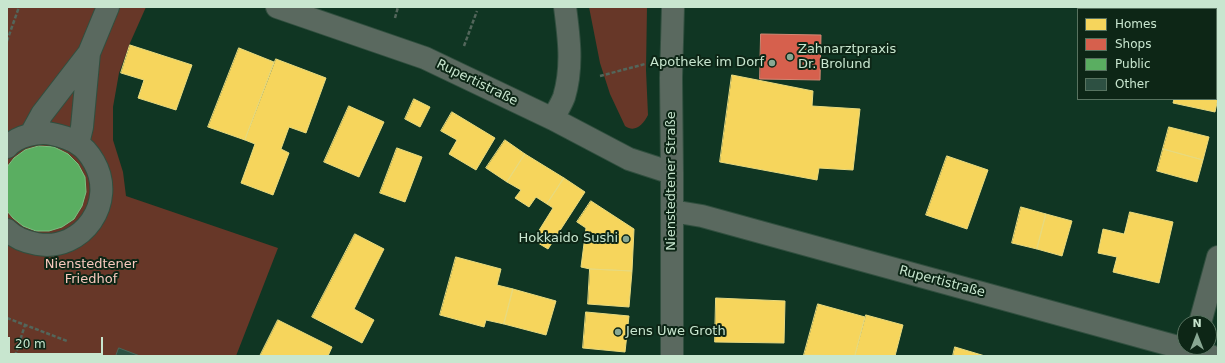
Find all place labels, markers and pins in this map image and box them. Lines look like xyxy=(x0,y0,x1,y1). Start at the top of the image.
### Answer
place label: Zahnarztpraxis Dr. Brolund xyxy=(798,42,896,73)
marker: Zahnarztpraxis Dr. Brolund xyxy=(785,52,795,62)
place label: Apotheke im Dorf xyxy=(650,55,764,71)
marker: Apotheke im Dorf xyxy=(767,58,777,68)
place label: Hokkaido Sushi xyxy=(518,231,618,247)
marker: Hokkaido Sushi xyxy=(621,234,631,244)
place label: Jens Uwe Groth xyxy=(626,324,726,340)
marker: Jens Uwe Groth xyxy=(613,327,623,337)

